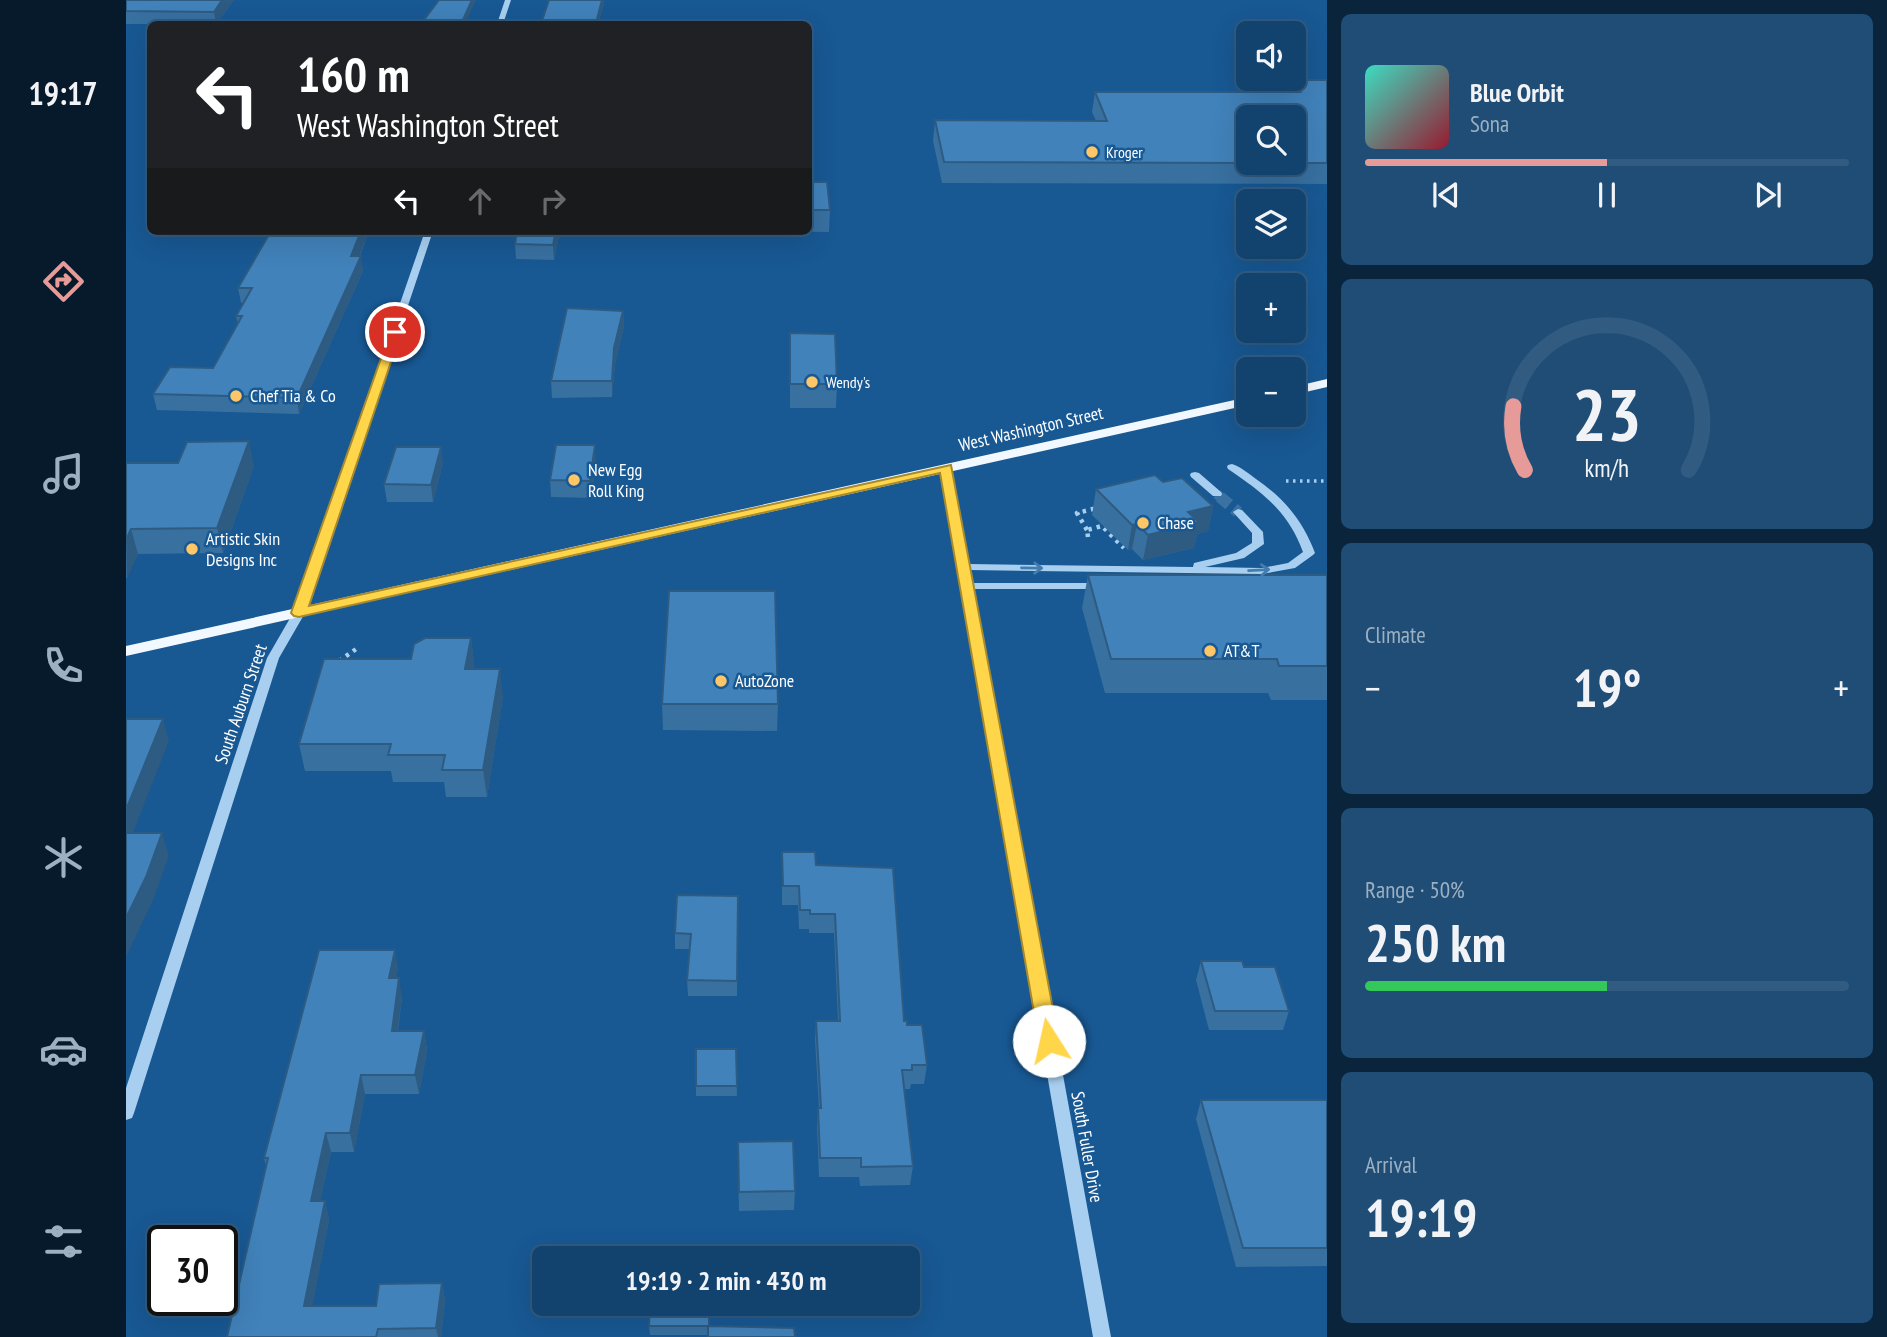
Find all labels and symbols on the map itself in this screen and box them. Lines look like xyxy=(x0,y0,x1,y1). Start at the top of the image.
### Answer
place label: Kroger xyxy=(1106,142,1143,162)
marker: Kroger xyxy=(1084,144,1100,160)
pin xyxy=(365,302,425,362)
place label: Wendy's xyxy=(826,372,870,392)
marker: Wendy's xyxy=(804,374,820,390)
place label: Chef Tia & Co xyxy=(250,384,336,407)
marker: Chef Tia & Co xyxy=(228,388,244,404)
street label: West Washington Street xyxy=(957,401,1105,456)
place label: New Egg Roll King xyxy=(588,458,644,502)
marker: New Egg Roll King xyxy=(566,472,582,488)
place label: Chase xyxy=(1157,511,1194,534)
marker: Chase xyxy=(1135,515,1151,531)
place label: Artistic Skin Designs Inc xyxy=(206,527,280,571)
marker: Artistic Skin Designs Inc xyxy=(184,541,200,557)
one-way arrow xyxy=(1020,561,1043,575)
one-way arrow xyxy=(1247,564,1270,577)
place label: AT&T xyxy=(1224,639,1259,662)
street label: South Auburn Street xyxy=(209,641,272,767)
marker: AT&T xyxy=(1202,643,1218,659)
place label: AutoZone xyxy=(735,669,794,692)
marker: AutoZone xyxy=(713,673,729,689)
position arrow xyxy=(1012,1004,1086,1078)
street label: South Fuller Drive xyxy=(1066,1090,1109,1204)
speed limit sign: 30 xyxy=(147,1225,238,1316)

